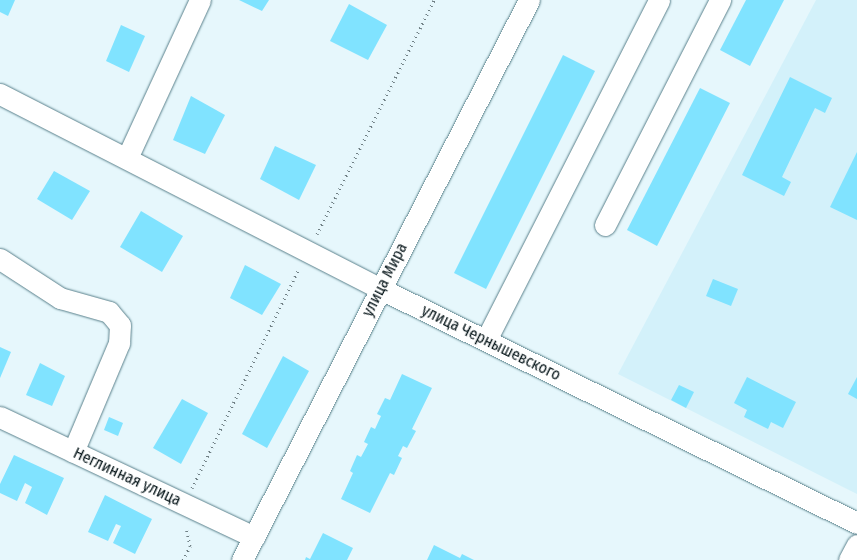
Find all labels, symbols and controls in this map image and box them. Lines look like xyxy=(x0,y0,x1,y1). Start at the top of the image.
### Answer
street label: улица Мира xyxy=(358,240,412,320)
street label: улица Чернышевского xyxy=(418,301,564,385)
street label: Неглинная улица xyxy=(70,444,184,510)

